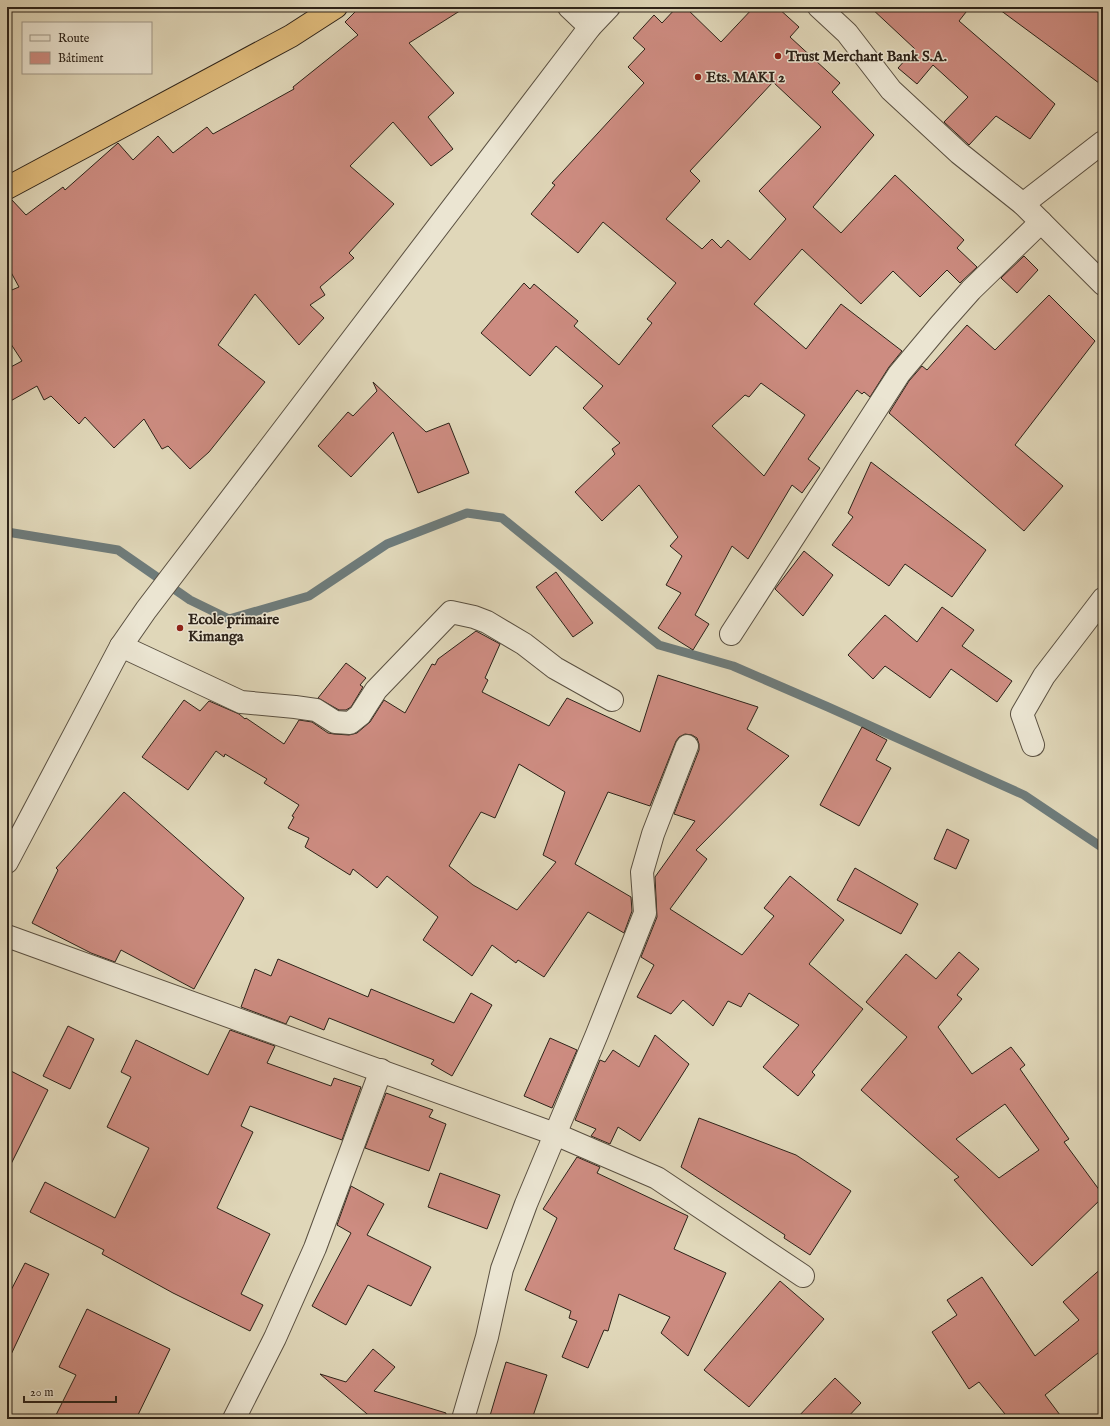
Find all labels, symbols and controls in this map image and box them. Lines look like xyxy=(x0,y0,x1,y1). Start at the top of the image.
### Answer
legend xyxy=(22,22,152,74)
text: Route xyxy=(58,31,90,46)
place label: Trust Merchant Bank S.A. xyxy=(785,47,947,66)
text: Bâtiment xyxy=(58,51,104,66)
marker: Trust Merchant Bank S.A. xyxy=(773,51,783,61)
place label: Ets. MAKI 2 xyxy=(706,68,785,87)
marker: Ets. MAKI 2 xyxy=(693,72,703,82)
place label: Ecole primaire Kimanga xyxy=(188,610,279,646)
marker: Ecole primaire Kimanga xyxy=(175,623,185,633)
scale bar xyxy=(24,1378,116,1404)
text: 20 m xyxy=(30,1385,53,1400)

